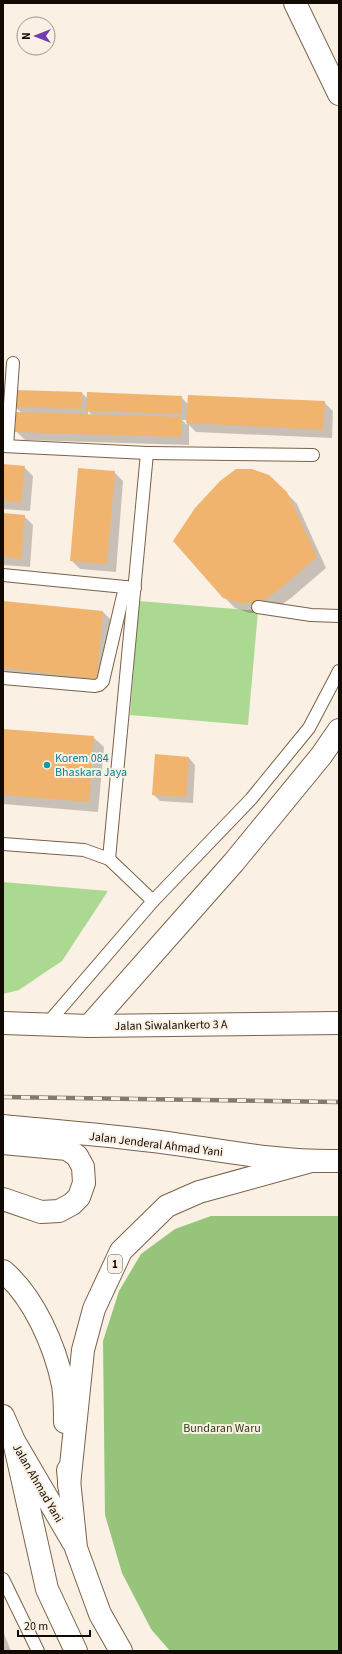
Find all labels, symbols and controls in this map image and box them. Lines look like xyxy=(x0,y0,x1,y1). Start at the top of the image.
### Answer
north arrow xyxy=(16,16,56,56)
text: N xyxy=(19,32,34,40)
place label: Korem 084 Bhaskara Jaya xyxy=(55,750,127,781)
marker: Korem 084 Bhaskara Jaya xyxy=(42,760,52,770)
street label: Jalan Siwalankerto 3 A xyxy=(114,1016,228,1035)
street label: Jalan Jenderal Ahmad Yani xyxy=(88,1128,224,1161)
road number: 1 xyxy=(108,1255,122,1273)
park label: Bundaran Waru xyxy=(183,1420,261,1437)
street label: Jalan Ahmad Yani xyxy=(8,1441,67,1526)
scale bar xyxy=(18,1612,90,1638)
text: 20 m xyxy=(24,1618,48,1635)

